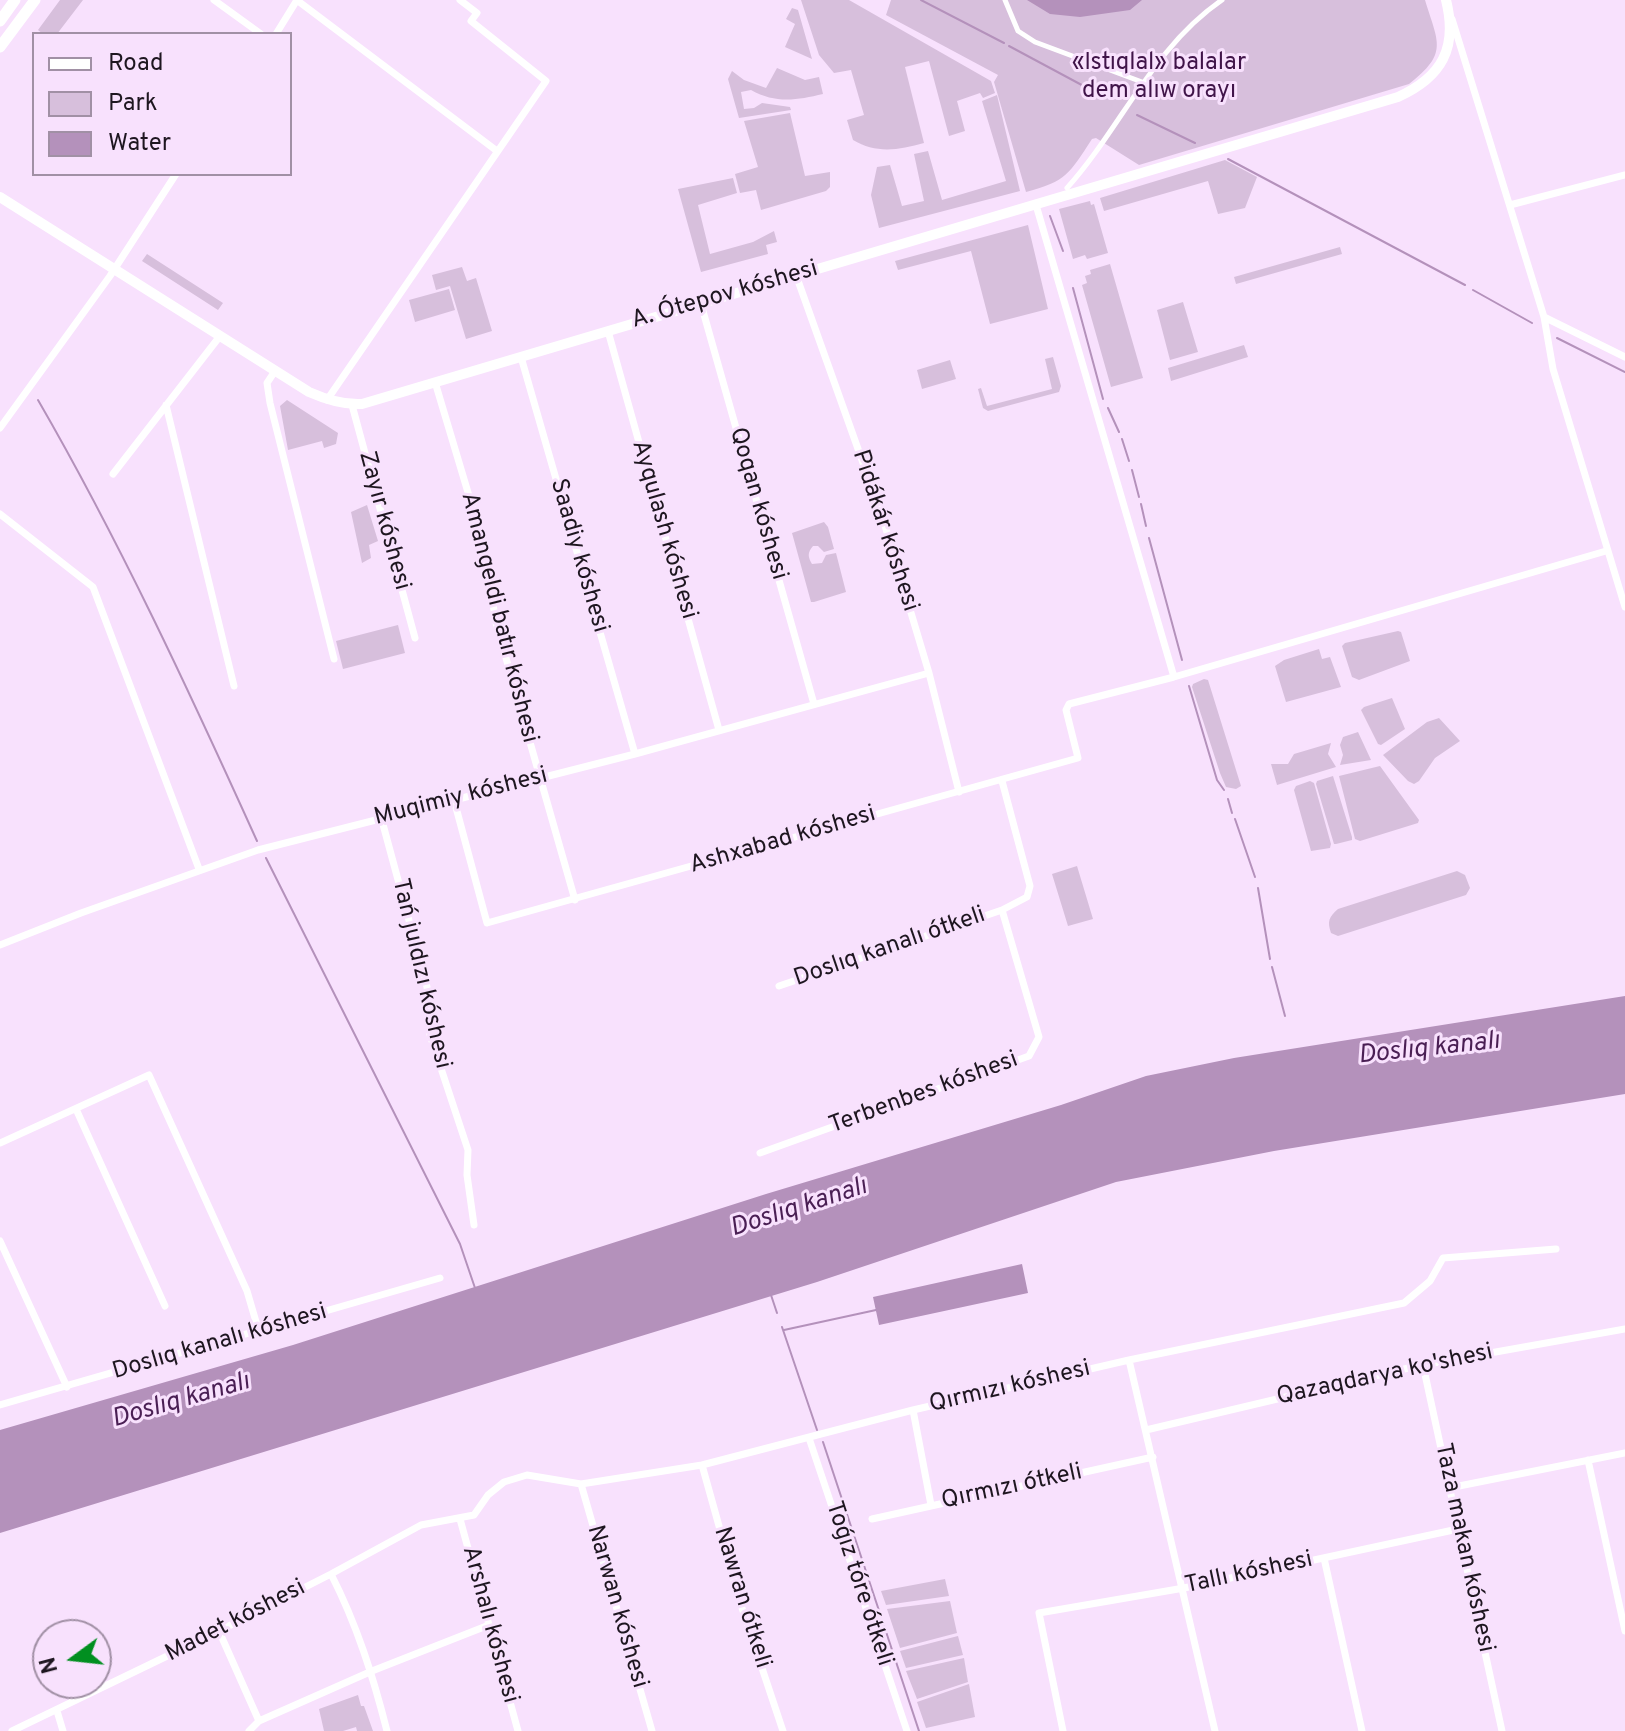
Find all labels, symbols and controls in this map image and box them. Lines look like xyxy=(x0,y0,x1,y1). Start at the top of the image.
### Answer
legend xyxy=(32,32,292,176)
text: Road xyxy=(108,49,164,79)
park label: «Istıqlal» balalar dem alıw orayı xyxy=(1072,50,1246,106)
text: Park xyxy=(108,89,158,119)
text: Water xyxy=(108,129,171,159)
street label: A. Ótepov kóshesi xyxy=(628,256,822,336)
street label: Qoqan kóshesi xyxy=(721,424,793,584)
street label: Ayqulash kóshesi xyxy=(624,437,702,623)
street label: Pidákár kóshesi xyxy=(844,447,924,615)
street label: Zayır kóshesi xyxy=(351,448,415,594)
street label: Saadiy kóshesi xyxy=(542,476,614,636)
street label: Amangeldi batır kóshesi xyxy=(453,490,543,746)
street label: Muqimiy kóshesi xyxy=(371,763,551,833)
street label: Ashxabad kóshesi xyxy=(687,801,879,881)
street label: Tań juldızı kóshesi xyxy=(384,876,456,1072)
street label: Doslıq kanalı ótkeli xyxy=(790,902,990,994)
water label: Doslıq kanalı xyxy=(1357,1027,1501,1073)
street label: Terbenbes kóshesi xyxy=(826,1046,1022,1142)
water label: Doslıq kanalı xyxy=(727,1172,871,1246)
street label: Doslıq kanalı kóshesi xyxy=(109,1299,331,1387)
street label: Qazaqdarya ko'shesi xyxy=(1274,1339,1496,1413)
street label: Qırmızı kóshesi xyxy=(927,1355,1093,1421)
water label: Doslıq kanalı xyxy=(109,1367,253,1437)
street label: Taza makan kóshesi xyxy=(1427,1441,1499,1655)
street label: Qırmızı ótkeli xyxy=(939,1459,1085,1517)
street label: Toǵız tóre ótkeli xyxy=(818,1498,898,1670)
street label: Narwan kóshesi xyxy=(579,1522,653,1692)
street label: Nawran ótkeli xyxy=(706,1524,776,1672)
street label: Arshalı kóshesi xyxy=(454,1543,524,1707)
street label: Tallı kóshesi xyxy=(1182,1546,1316,1602)
street label: Madet kóshesi xyxy=(161,1574,311,1670)
north arrow xyxy=(32,1619,112,1699)
text: N xyxy=(35,1654,65,1676)

